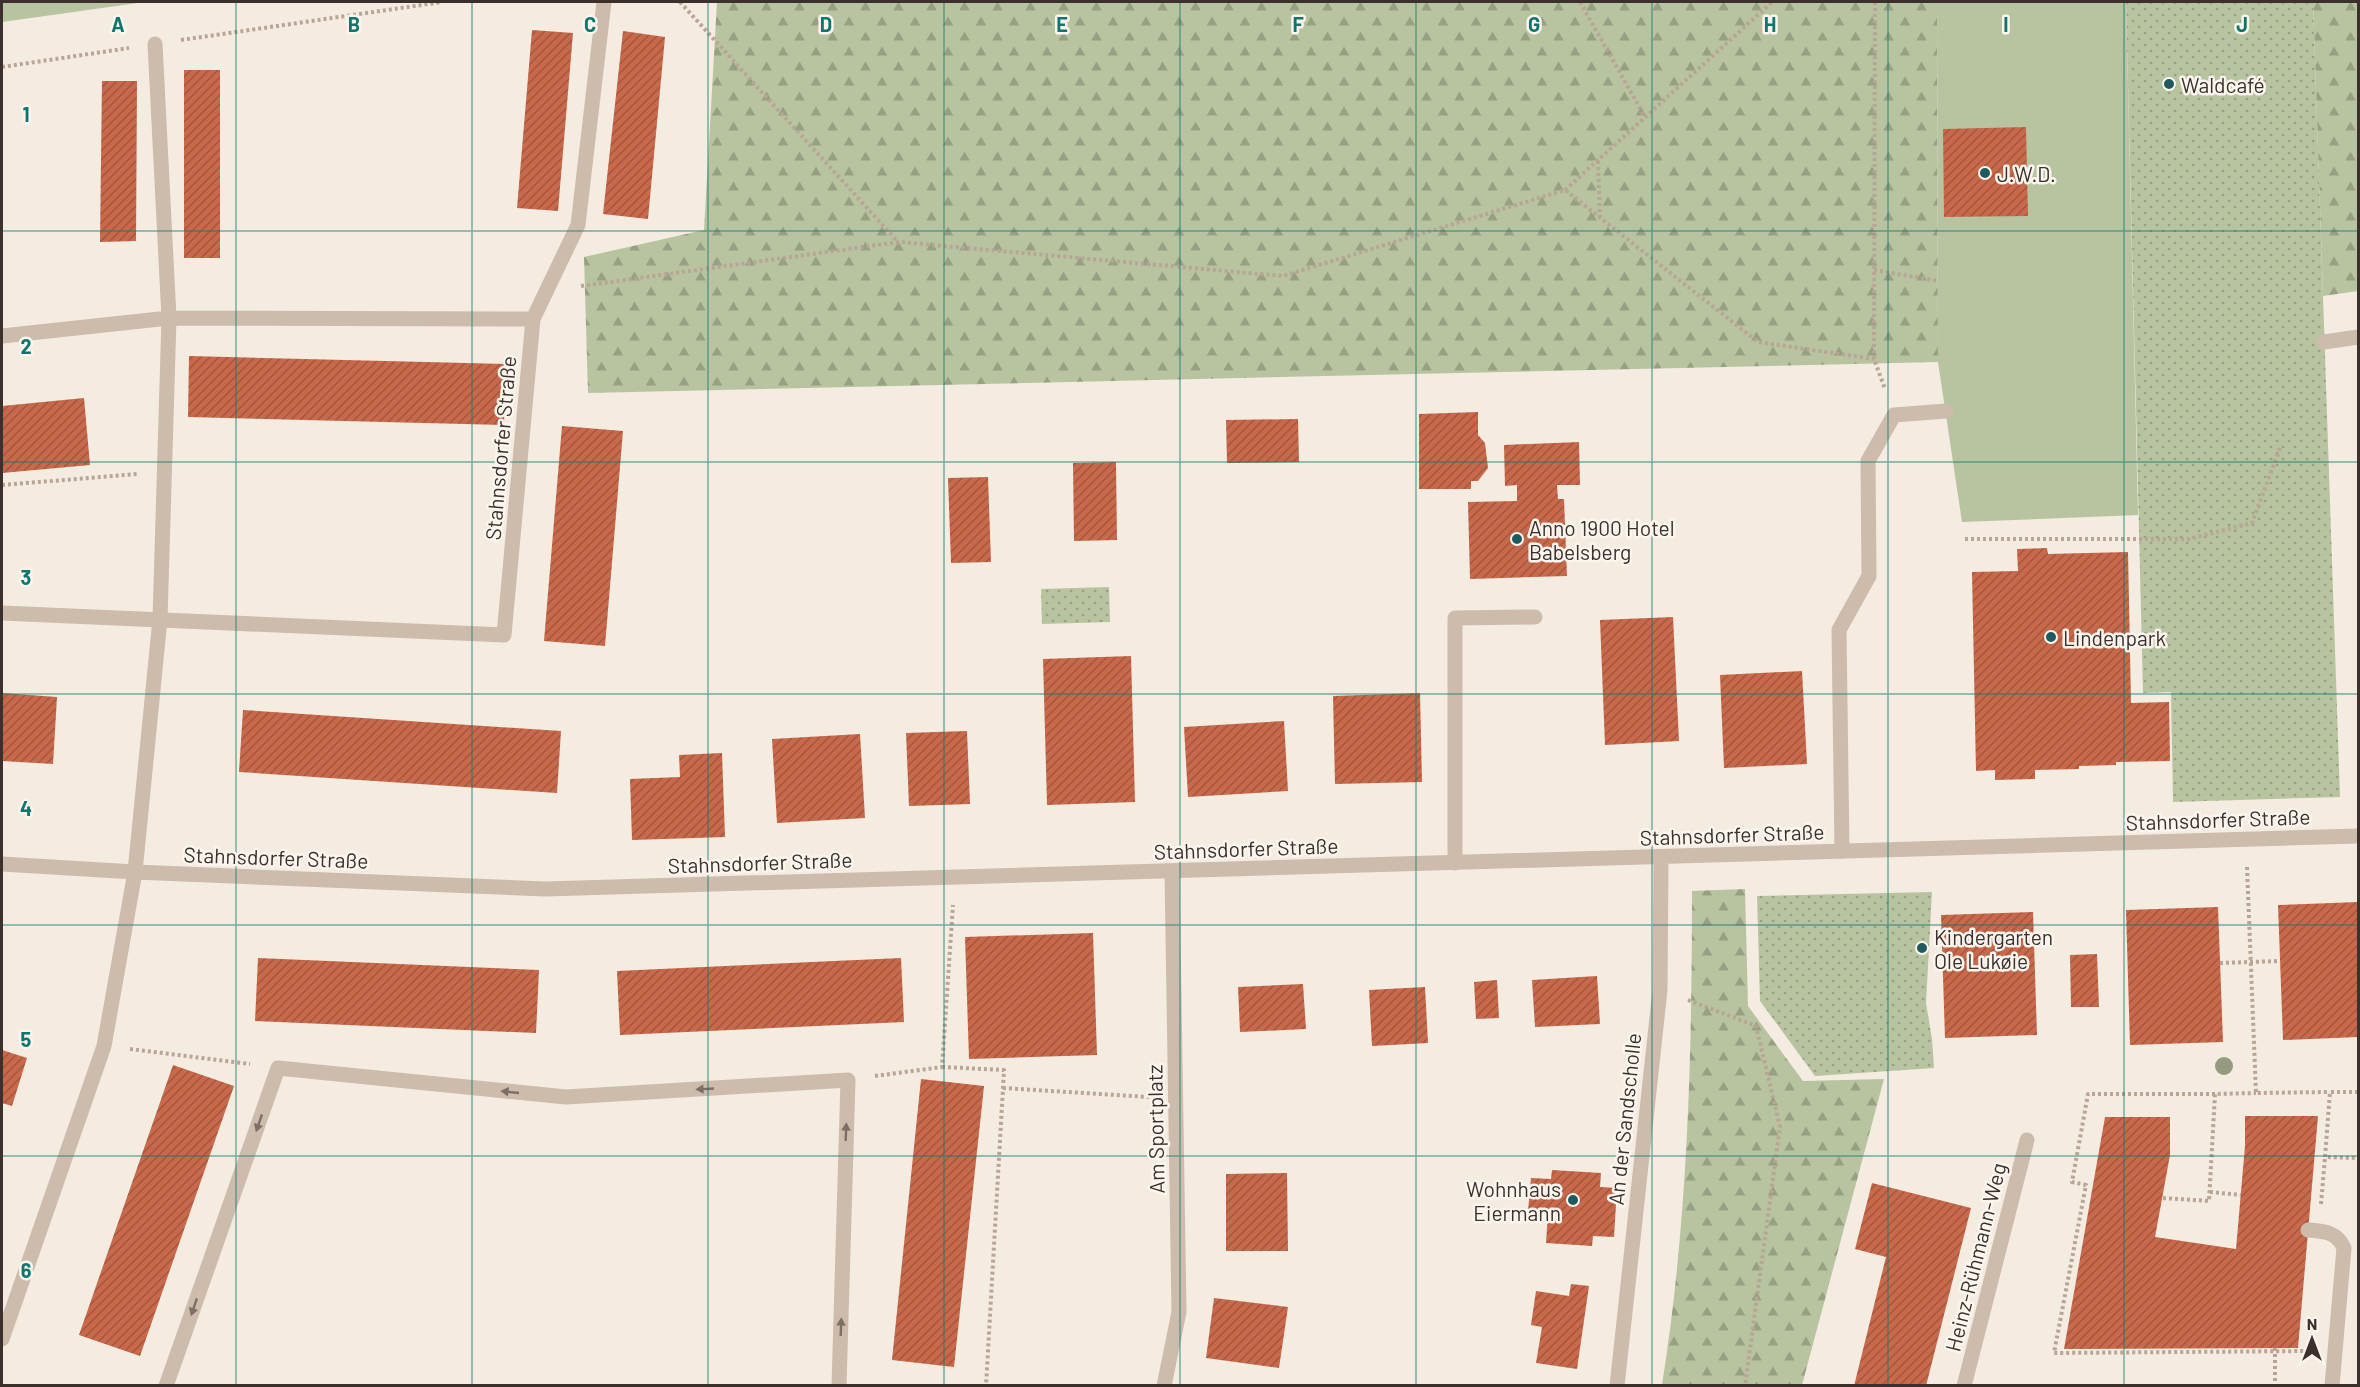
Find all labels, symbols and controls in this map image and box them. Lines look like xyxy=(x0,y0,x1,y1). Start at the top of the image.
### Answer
text: A xyxy=(111,12,125,36)
text: B xyxy=(348,12,360,36)
text: C xyxy=(584,12,596,36)
text: D xyxy=(820,12,832,36)
text: E xyxy=(1056,12,1068,36)
text: F xyxy=(1292,12,1304,36)
text: G xyxy=(1528,12,1540,36)
text: H xyxy=(1764,12,1776,36)
text: I xyxy=(2003,12,2009,36)
text: J xyxy=(2236,12,2248,36)
place label: Waldcafé xyxy=(2181,72,2265,97)
marker: Waldcafé xyxy=(2162,77,2176,91)
text: 1 xyxy=(22,102,30,126)
place label: J.W.D. xyxy=(1997,161,2056,186)
marker: J.W.D. xyxy=(1978,166,1992,180)
text: 2 xyxy=(20,334,32,358)
street label: Stahnsdorfer Straße xyxy=(479,355,521,541)
place label: Anno 1900 Hotel Babelsberg xyxy=(1529,515,1675,564)
marker: Anno 1900 Hotel Babelsberg xyxy=(1510,532,1524,546)
text: 3 xyxy=(21,565,31,589)
place label: Lindenpark xyxy=(2063,625,2166,650)
marker: Lindenpark xyxy=(2044,630,2058,644)
text: 4 xyxy=(20,796,32,820)
street label: Stahnsdorfer Straße xyxy=(2125,803,2311,835)
street label: Stahnsdorfer Straße xyxy=(1639,818,1825,850)
street label: Stahnsdorfer Straße xyxy=(1153,832,1339,864)
street label: Stahnsdorfer Straße xyxy=(183,841,369,873)
street label: Stahnsdorfer Straße xyxy=(667,846,853,878)
place label: Kindergarten Ole Lukøie xyxy=(1934,924,2053,973)
marker: Kindergarten Ole Lukøie xyxy=(1915,941,1929,955)
text: 5 xyxy=(21,1027,32,1051)
street label: An der Sandscholle xyxy=(1603,1032,1645,1206)
street label: Am Sportplatz xyxy=(1141,1064,1169,1194)
one-way arrow xyxy=(695,1084,714,1094)
one-way arrow xyxy=(501,1087,520,1097)
one-way arrow xyxy=(253,1114,263,1132)
one-way arrow xyxy=(842,1123,851,1142)
street label: Heinz-Rühmann-Weg xyxy=(1939,1160,2011,1354)
place label: Wohnhaus Eiermann xyxy=(1466,1176,1561,1225)
marker: Wohnhaus Eiermann xyxy=(1566,1193,1580,1207)
text: 6 xyxy=(21,1258,32,1282)
one-way arrow xyxy=(188,1298,198,1316)
north arrow xyxy=(2282,1309,2342,1369)
text: N xyxy=(2307,1314,2317,1333)
one-way arrow xyxy=(836,1318,846,1337)

